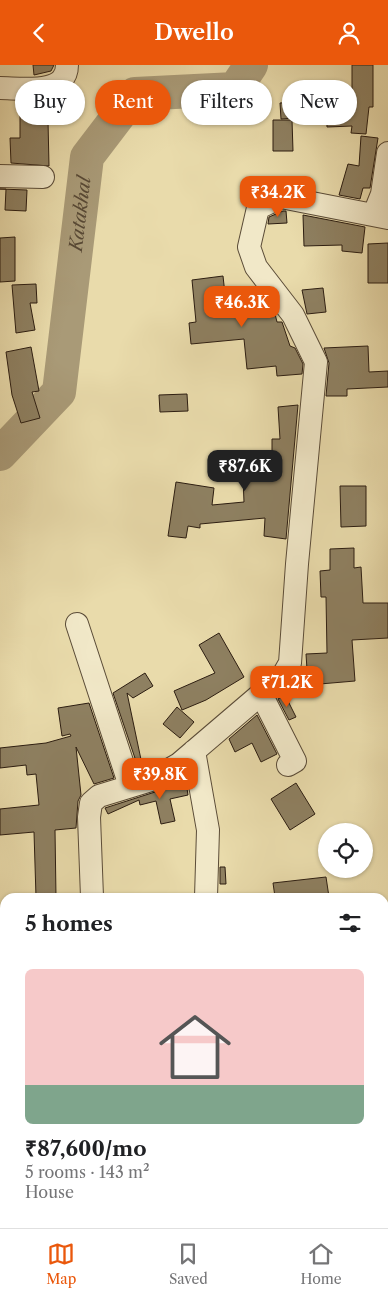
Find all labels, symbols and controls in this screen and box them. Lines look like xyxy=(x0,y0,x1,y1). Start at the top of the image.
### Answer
icon: back xyxy=(25,19,53,47)
text: Dwello xyxy=(154,19,234,46)
icon: person xyxy=(335,19,363,47)
chip: Buy xyxy=(15,80,85,125)
chip: Rent xyxy=(95,80,171,125)
chip: Filters xyxy=(181,80,272,125)
chip: New xyxy=(282,80,357,125)
water label: Katakhal xyxy=(65,173,96,255)
pin: ₹34.2K xyxy=(237,175,319,218)
text: ₹34.2K xyxy=(251,182,305,202)
pin: ₹46.3K xyxy=(201,285,283,328)
text: ₹46.3K xyxy=(215,292,269,312)
pin: ₹87.6K xyxy=(204,449,286,492)
text: ₹87.6K xyxy=(218,456,272,476)
pin: ₹71.2K xyxy=(246,665,328,708)
text: ₹71.2K xyxy=(261,672,313,692)
pin: ₹39.8K xyxy=(119,757,201,800)
text: ₹39.8K xyxy=(133,764,187,784)
map controls xyxy=(318,823,373,878)
button: locate xyxy=(318,823,373,878)
icon: filters xyxy=(336,909,364,937)
text: 5 homes xyxy=(25,911,113,936)
icon: home xyxy=(150,1002,240,1092)
text: ₹87,600/mo xyxy=(25,1136,147,1161)
text: 5 rooms · 143 m² xyxy=(25,1162,149,1182)
text: House xyxy=(25,1182,74,1202)
tab: Map xyxy=(46,1240,76,1288)
tab: Saved xyxy=(169,1240,208,1288)
tab: Home xyxy=(301,1240,342,1288)

